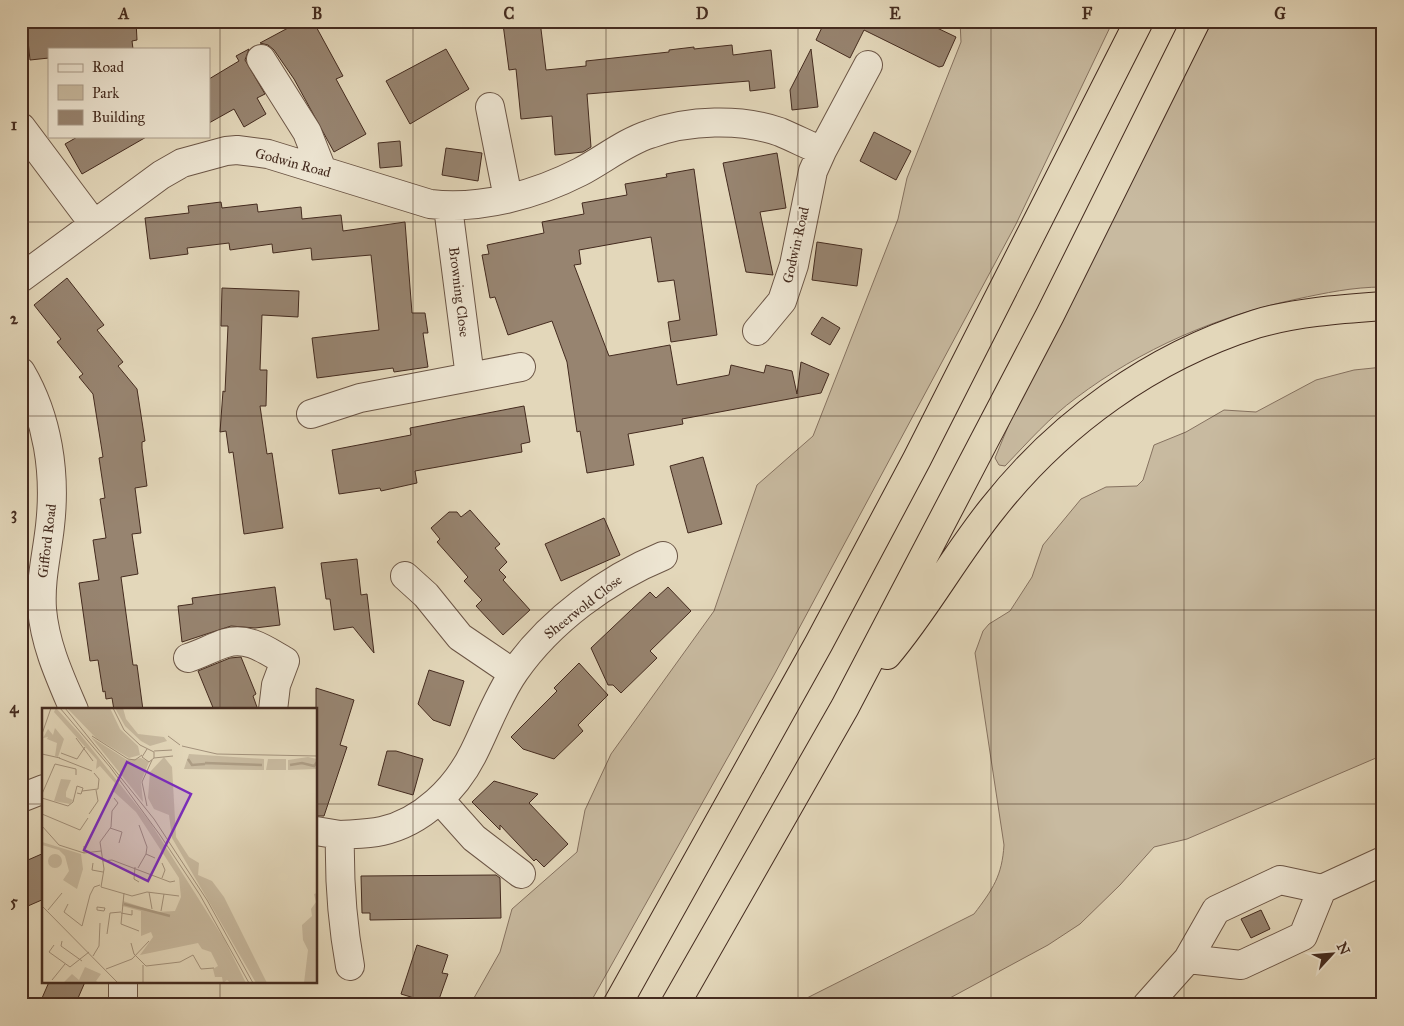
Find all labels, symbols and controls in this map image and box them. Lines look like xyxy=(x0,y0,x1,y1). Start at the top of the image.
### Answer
text: A xyxy=(118,4,130,23)
text: B xyxy=(312,4,322,23)
text: C xyxy=(504,4,515,23)
text: D xyxy=(696,4,709,23)
text: E xyxy=(889,4,901,23)
text: F xyxy=(1082,4,1093,23)
text: G xyxy=(1274,4,1286,23)
legend xyxy=(48,48,210,138)
text: Road xyxy=(92,58,124,76)
text: Park xyxy=(92,84,119,102)
text: Building xyxy=(92,108,146,126)
text: 1 xyxy=(11,115,18,134)
street label: Godwin Road xyxy=(253,145,333,181)
street label: Godwin Road xyxy=(779,205,813,285)
street label: Browning Close xyxy=(445,246,473,338)
text: 2 xyxy=(10,309,19,328)
street label: Gifford Road xyxy=(34,503,60,579)
text: 3 xyxy=(11,504,17,524)
street label: Sheerwold Close xyxy=(541,571,625,643)
text: 4 xyxy=(10,698,20,718)
inset map xyxy=(42,708,318,984)
text: 5 xyxy=(10,892,18,911)
north arrow xyxy=(1306,928,1356,978)
text: N xyxy=(1333,939,1354,958)

